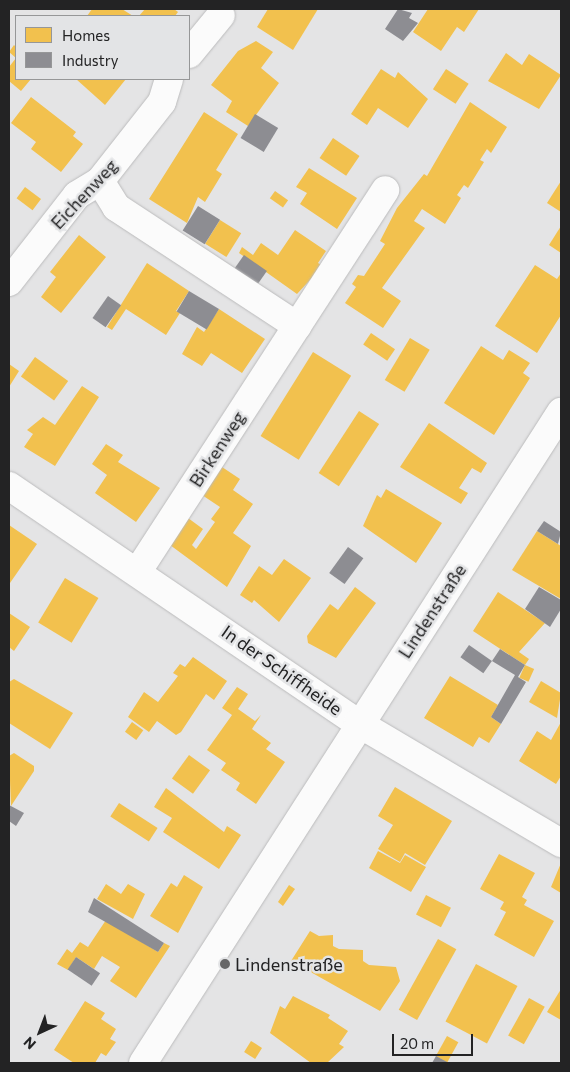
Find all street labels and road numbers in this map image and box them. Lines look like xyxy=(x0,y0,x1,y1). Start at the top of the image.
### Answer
street label: Eichenweg xyxy=(46,155,122,233)
street label: Birkenweg xyxy=(185,407,249,491)
street label: Lindenstraße xyxy=(394,560,470,662)
street label: In der Schiffheide xyxy=(218,620,346,720)

